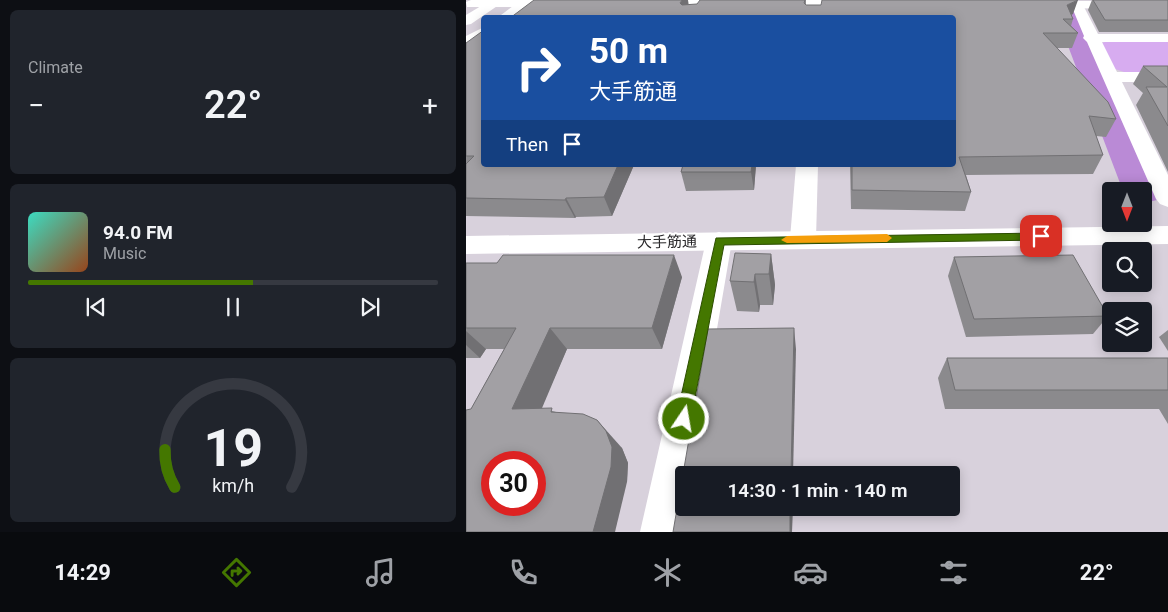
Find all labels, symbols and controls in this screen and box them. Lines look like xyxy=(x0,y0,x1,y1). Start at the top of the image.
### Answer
text: 50 m xyxy=(589,31,668,72)
icon: right xyxy=(506,35,571,100)
text: Climate xyxy=(28,58,83,77)
text: 大手筋通 xyxy=(589,79,677,104)
text: 22° xyxy=(204,83,262,127)
text: − xyxy=(28,89,44,122)
text: + xyxy=(422,89,438,122)
icon: arrive xyxy=(558,130,586,158)
text: Then xyxy=(506,133,548,156)
north arrow xyxy=(1102,182,1152,232)
map controls xyxy=(1102,182,1152,352)
pin xyxy=(1020,215,1062,257)
text: 94.0 FM xyxy=(103,221,173,244)
icon: arrive xyxy=(1027,222,1055,250)
street label: 大手筋通 xyxy=(637,232,697,252)
button: search xyxy=(1102,242,1152,292)
text: Music xyxy=(103,244,146,263)
icon: previous xyxy=(82,293,110,321)
icon: pause xyxy=(219,293,247,321)
icon: next xyxy=(356,293,384,321)
button: layers xyxy=(1102,302,1152,352)
position arrow xyxy=(657,392,709,444)
text: 19 xyxy=(203,418,263,479)
speed limit sign: 30 xyxy=(481,451,546,516)
text: km/h xyxy=(212,475,254,496)
text: 14:30 · 1 min · 140 m xyxy=(727,479,908,502)
icon: directions xyxy=(219,555,254,590)
icon: music xyxy=(363,555,398,590)
icon: phone xyxy=(506,555,541,590)
icon: climate xyxy=(650,555,685,590)
icon: car xyxy=(793,555,828,590)
icon: filters xyxy=(936,555,971,590)
text: 14:29 xyxy=(54,560,111,585)
text: 22° xyxy=(1080,560,1114,585)

